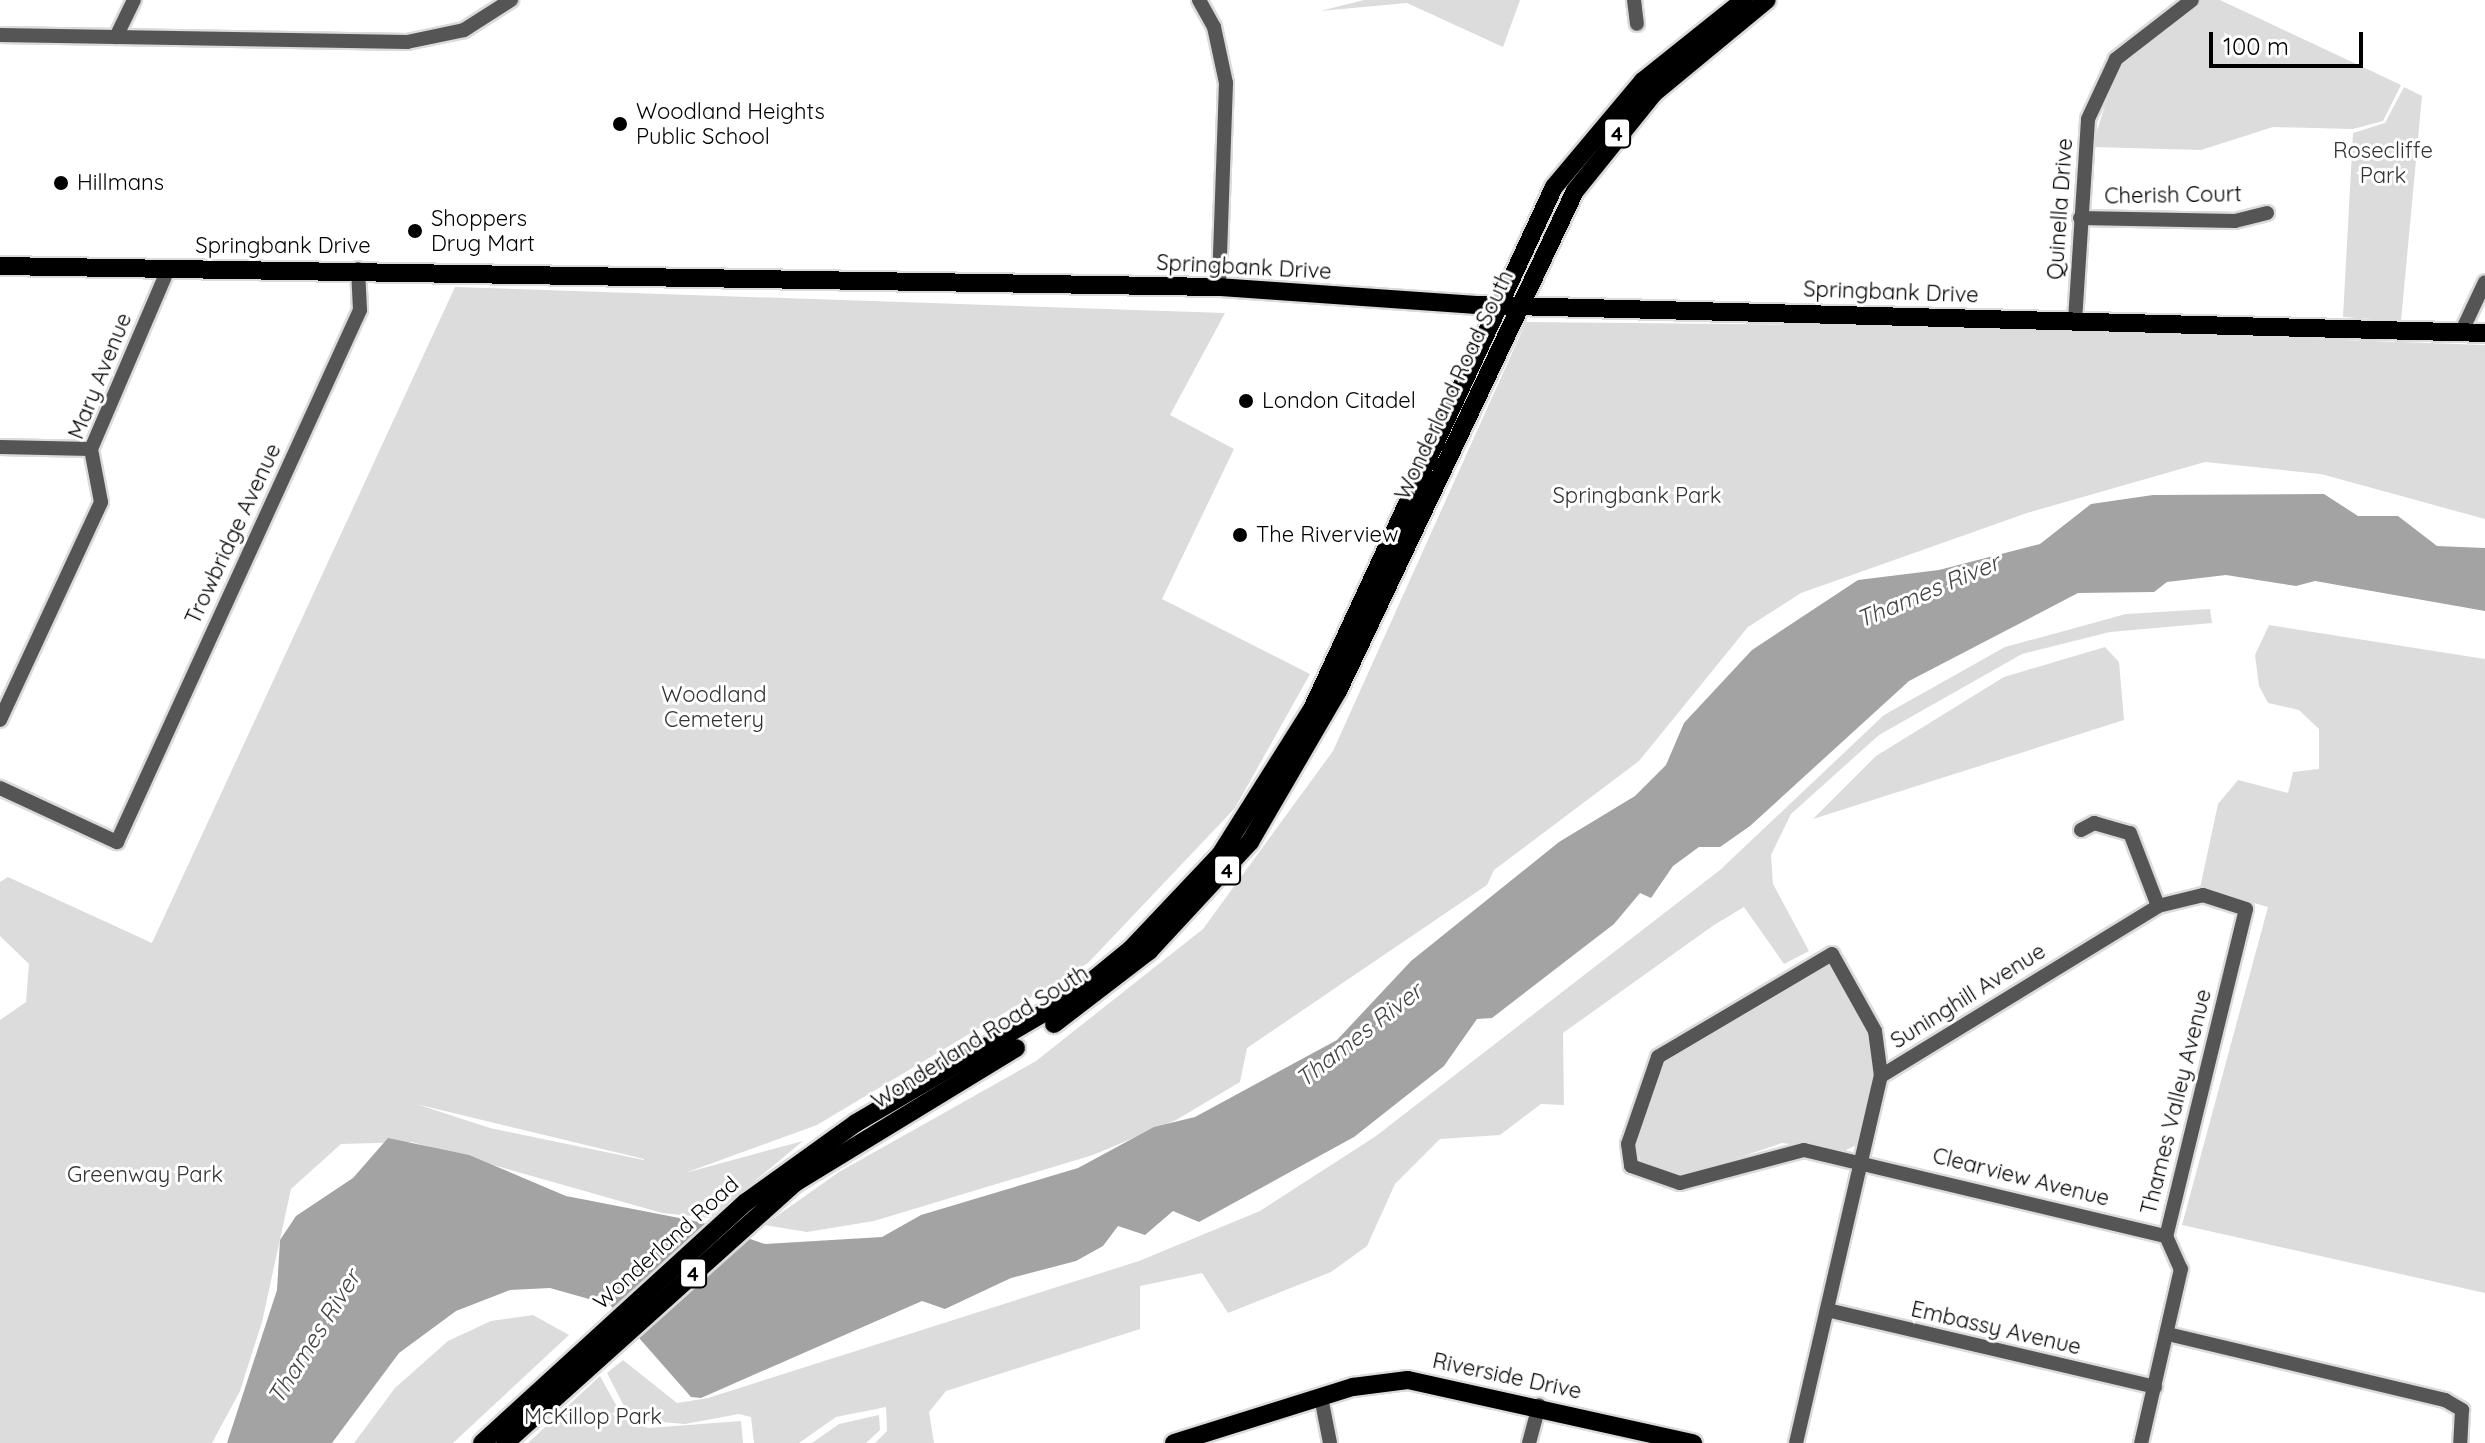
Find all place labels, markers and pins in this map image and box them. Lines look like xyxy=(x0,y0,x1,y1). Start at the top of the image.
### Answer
place label: Woodland Heights Public School xyxy=(636,98,825,150)
marker: Woodland Heights Public School xyxy=(611,115,629,133)
place label: Hillmans xyxy=(77,170,164,196)
marker: Hillmans xyxy=(52,174,70,192)
place label: Shoppers Drug Mart xyxy=(431,205,535,256)
marker: Shoppers Drug Mart xyxy=(406,222,424,240)
place label: London Citadel xyxy=(1262,388,1416,414)
marker: London Citadel xyxy=(1237,392,1255,410)
place label: The Riverview xyxy=(1256,522,1399,548)
marker: The Riverview xyxy=(1231,526,1249,544)

